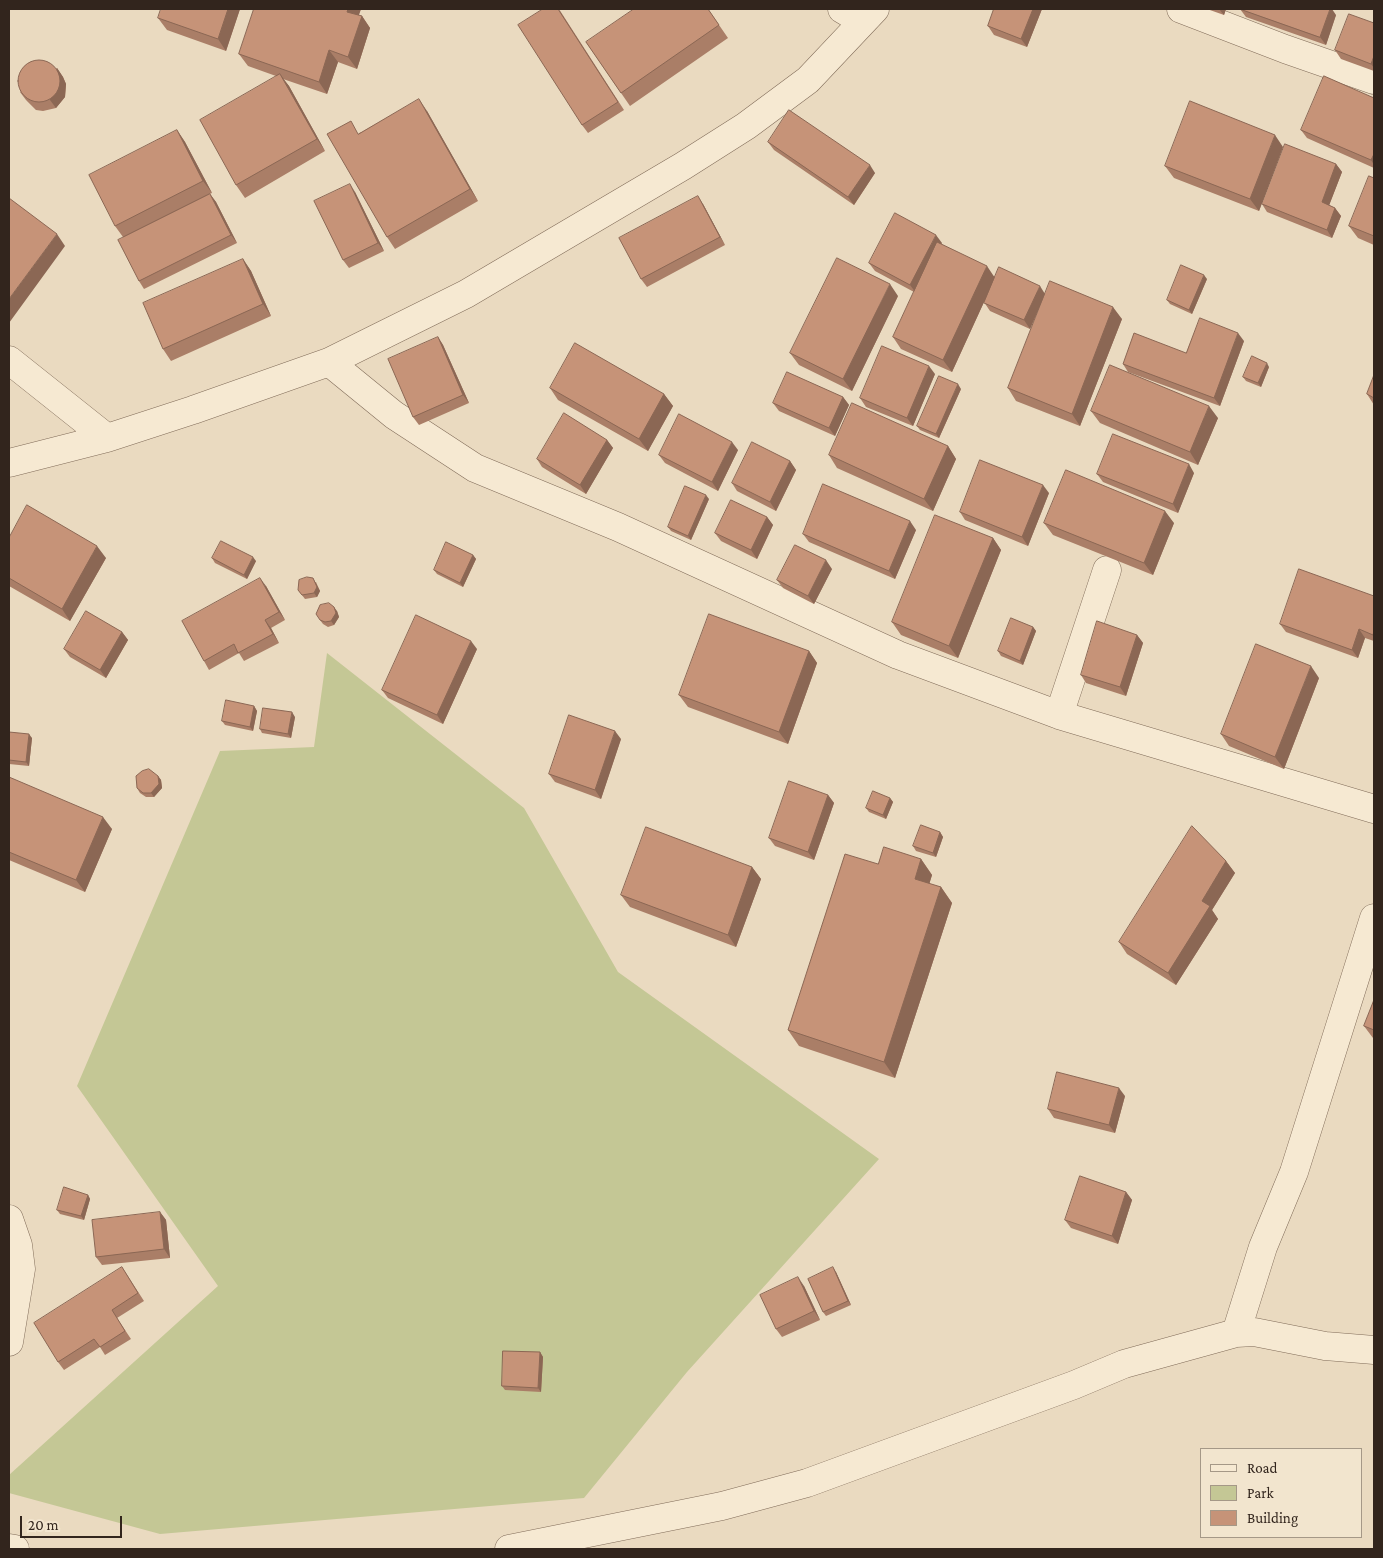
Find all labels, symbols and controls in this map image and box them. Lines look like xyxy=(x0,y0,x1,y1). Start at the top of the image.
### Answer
legend xyxy=(1200,1448,1363,1538)
text: Road xyxy=(1247,1460,1277,1476)
text: Park xyxy=(1247,1485,1274,1501)
scale bar xyxy=(22,1506,125,1538)
text: Building xyxy=(1247,1510,1298,1526)
text: 20 m xyxy=(28,1517,59,1533)

